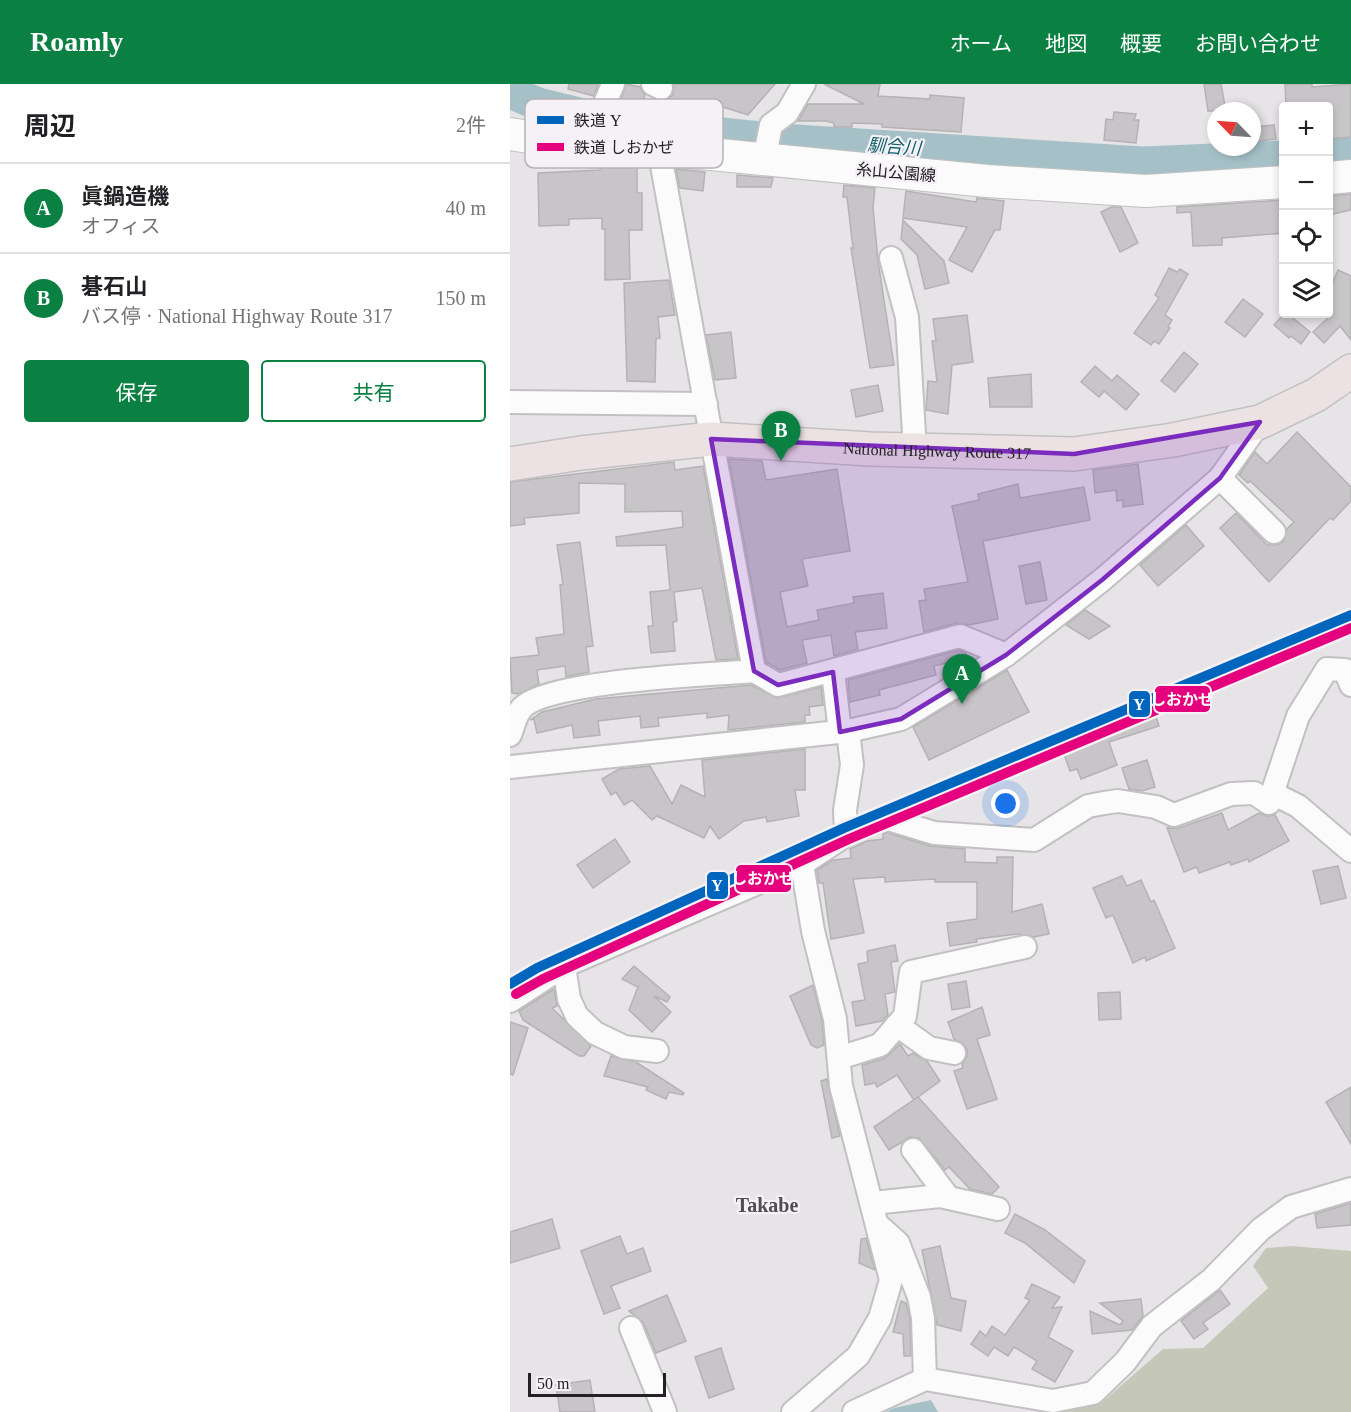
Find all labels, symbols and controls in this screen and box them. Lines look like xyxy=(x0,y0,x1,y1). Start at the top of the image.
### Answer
text: Roamly xyxy=(30,26,123,57)
text: ホーム xyxy=(950,32,1012,56)
text: 地図 xyxy=(1045,32,1087,56)
text: 概要 xyxy=(1120,32,1162,56)
text: お問い合わせ xyxy=(1195,32,1321,56)
legend xyxy=(525,99,723,168)
north arrow xyxy=(1207,102,1261,156)
map controls xyxy=(1279,102,1333,318)
button: + xyxy=(1279,102,1333,156)
text: 周辺 xyxy=(24,112,76,141)
text: 鉄道 Y xyxy=(574,112,622,129)
text: 2件 xyxy=(456,114,486,136)
water label: 馴合川 xyxy=(866,135,924,159)
text: 鉄道 しおかぜ xyxy=(574,139,674,156)
button: − xyxy=(1279,156,1333,210)
street label: 糸山公園線 xyxy=(855,161,937,184)
text: 眞鍋造機 xyxy=(81,184,169,209)
text: A xyxy=(36,197,51,219)
text: 40 m xyxy=(445,197,486,219)
button: locate xyxy=(1279,210,1333,264)
text: オフィス xyxy=(81,215,161,237)
button: layers xyxy=(1279,264,1333,318)
text: 碁石山 xyxy=(81,274,147,299)
text: B xyxy=(37,287,50,309)
text: 150 m xyxy=(435,287,486,309)
text: バス停 · National Highway Route 317 xyxy=(81,305,393,327)
button: 保存 xyxy=(24,360,249,422)
button: 共有 xyxy=(261,360,486,422)
pin: B xyxy=(762,412,800,461)
street label: National Highway Route 317 xyxy=(843,439,1031,462)
pin: A xyxy=(942,654,982,704)
line badge: しおかぜ xyxy=(1154,685,1211,713)
line badge: Y xyxy=(1128,690,1151,718)
text: しおかぜ xyxy=(1150,691,1214,708)
text: Y xyxy=(1133,696,1145,713)
your location xyxy=(991,789,1020,818)
line badge: しおかぜ xyxy=(735,864,792,893)
text: しおかぜ xyxy=(731,870,795,887)
line badge: Y xyxy=(706,871,729,900)
text: Y xyxy=(711,877,723,894)
district label: Takabe xyxy=(736,1194,798,1216)
scale bar xyxy=(528,1370,666,1398)
text: 50 m xyxy=(537,1375,569,1392)

